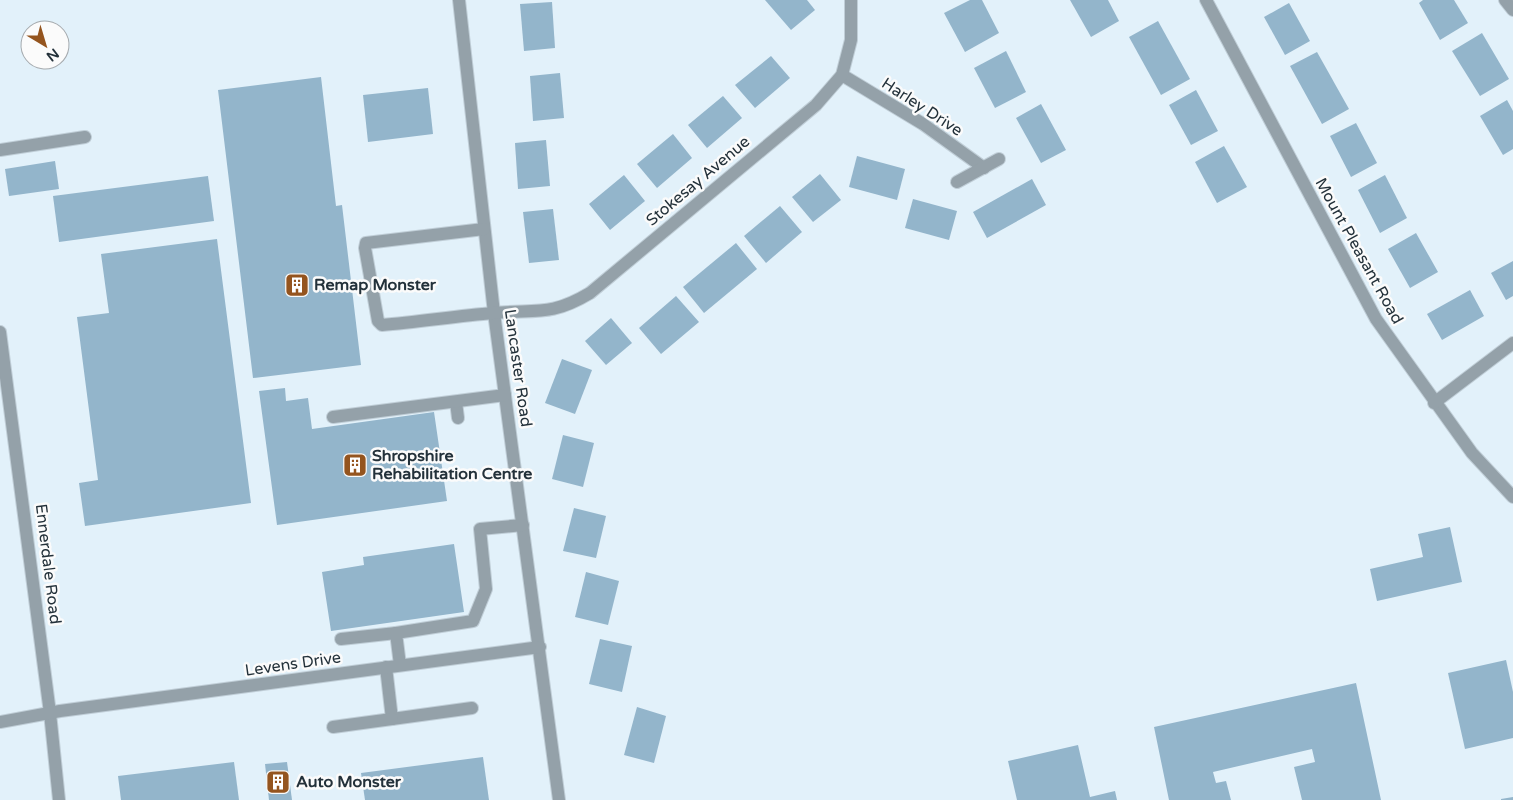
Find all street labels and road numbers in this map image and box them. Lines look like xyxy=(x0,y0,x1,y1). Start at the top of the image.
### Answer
street label: Harley Drive xyxy=(878,73,966,141)
street label: Stokesay Avenue xyxy=(642,132,754,230)
street label: Mount Pleasant Road xyxy=(1311,174,1407,328)
street label: Lancaster Road xyxy=(500,308,536,428)
street label: Ennerdale Road xyxy=(31,503,65,625)
street label: Levens Drive xyxy=(244,647,342,681)

